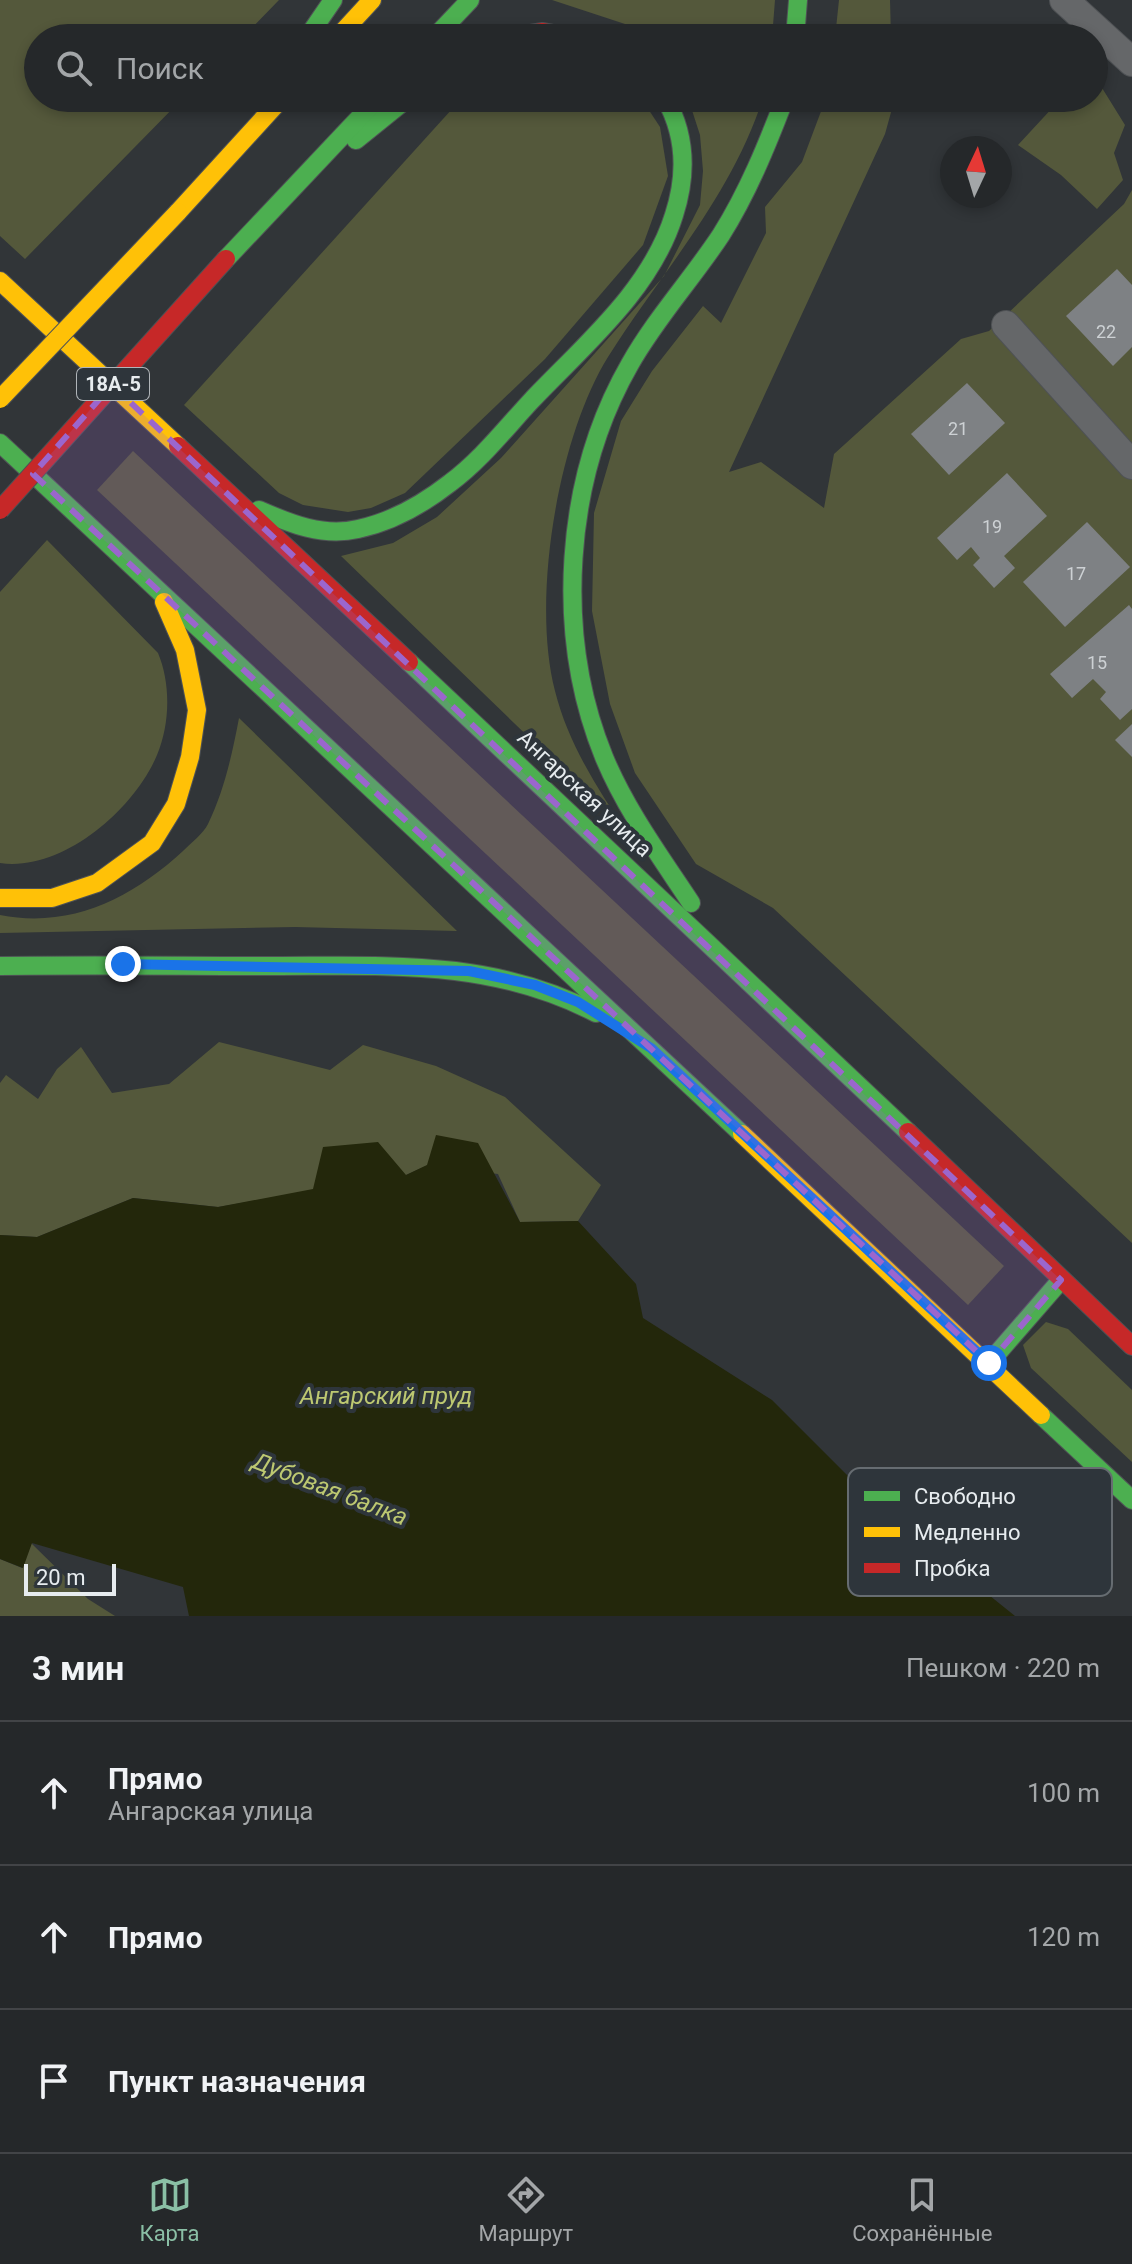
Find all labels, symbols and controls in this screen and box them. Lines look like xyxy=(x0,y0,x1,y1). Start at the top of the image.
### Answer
search box xyxy=(24,24,1108,112)
icon: search xyxy=(52,46,96,90)
text: Поиск xyxy=(116,51,204,86)
north arrow xyxy=(940,136,1012,208)
house number: 22 xyxy=(1096,321,1116,342)
road number: 18А-5 xyxy=(77,368,149,400)
house number: 21 xyxy=(948,418,968,439)
house number: 19 xyxy=(982,516,1002,537)
house number: 17 xyxy=(1066,563,1086,584)
house number: 15 xyxy=(1087,652,1107,673)
street label: Ангарская улица xyxy=(513,725,657,862)
route end xyxy=(105,946,141,982)
route start xyxy=(971,1345,1007,1381)
water label: Ангарский пруд xyxy=(299,1382,472,1410)
water label: Дубовая балка xyxy=(247,1446,411,1531)
legend xyxy=(848,1468,1112,1596)
text: Свободно xyxy=(914,1484,1016,1509)
text: Медленно xyxy=(914,1520,1020,1545)
text: Пробка xyxy=(914,1556,990,1581)
scale bar xyxy=(24,1560,116,1596)
text: 20 m xyxy=(36,1565,85,1590)
text: 3 мин xyxy=(32,1648,124,1688)
text: Пешком · 220 m xyxy=(906,1653,1100,1683)
text: Прямо xyxy=(108,1761,203,1796)
icon: ahead xyxy=(32,1771,76,1815)
text: 100 m xyxy=(1027,1778,1100,1808)
text: Ангарская улица xyxy=(108,1796,314,1826)
icon: ahead xyxy=(32,1915,76,1959)
text: Прямо xyxy=(108,1920,203,1955)
text: 120 m xyxy=(1027,1922,1100,1952)
icon: arrive xyxy=(32,2059,76,2103)
text: Пункт назначения xyxy=(108,2064,366,2099)
tab: Карта xyxy=(140,2173,200,2246)
tab: Маршрут xyxy=(479,2173,573,2246)
tab: Сохранённые xyxy=(852,2173,992,2246)

